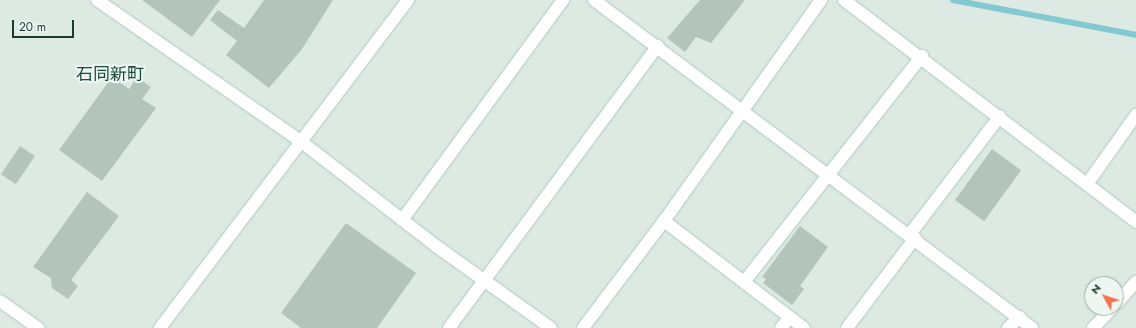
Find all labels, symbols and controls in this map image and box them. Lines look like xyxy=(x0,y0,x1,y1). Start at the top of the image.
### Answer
scale bar xyxy=(14,12,76,38)
text: 20 m xyxy=(19,18,46,36)
district label: 石同新町 xyxy=(76,65,144,85)
north arrow xyxy=(1084,276,1124,316)
text: N xyxy=(1087,280,1105,297)

